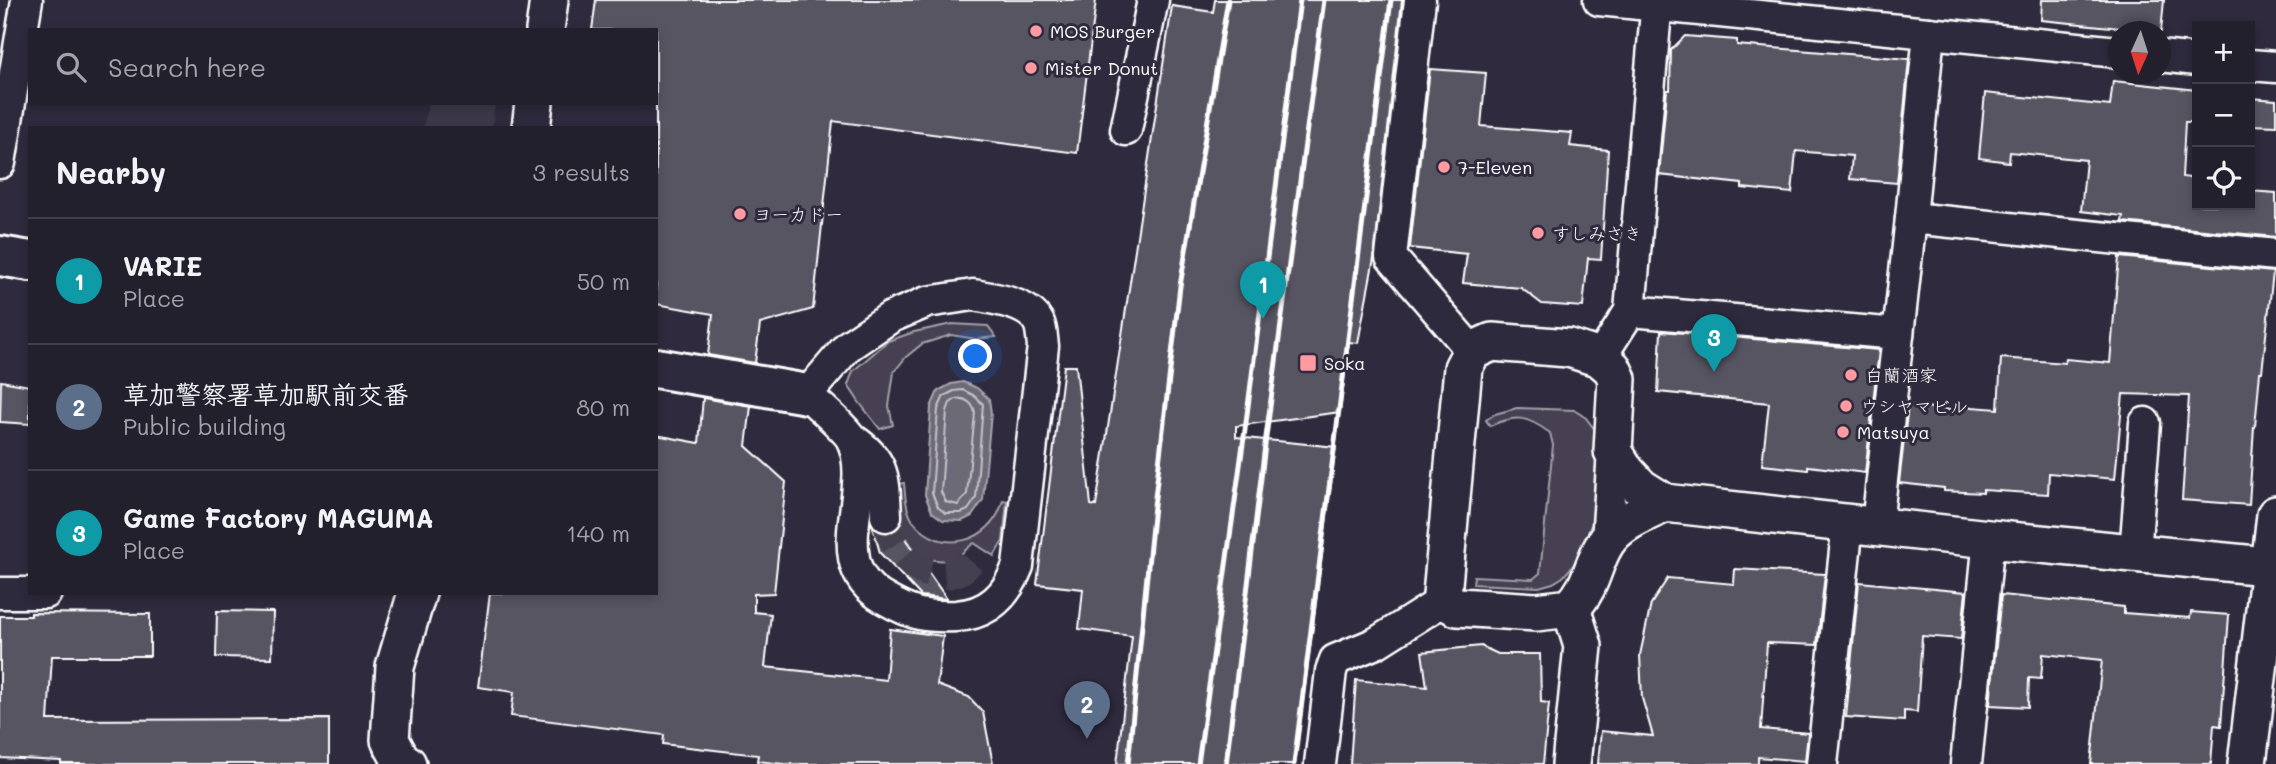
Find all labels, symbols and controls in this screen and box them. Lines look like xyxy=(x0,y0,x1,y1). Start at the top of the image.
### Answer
place label: MOS Burger xyxy=(1050,19,1155,43)
north arrow xyxy=(2108,21,2171,84)
map controls xyxy=(2192,21,2255,210)
button: + xyxy=(2192,21,2255,84)
marker: MOS Burger xyxy=(1028,23,1044,39)
search box xyxy=(28,28,658,105)
icon: search xyxy=(52,48,90,86)
text: Search here xyxy=(108,50,266,84)
place label: Mister Donut xyxy=(1045,56,1158,80)
marker: Mister Donut xyxy=(1023,60,1039,76)
button: − xyxy=(2192,84,2255,147)
button: locate xyxy=(2192,147,2255,210)
text: Nearby xyxy=(56,152,166,192)
place label: 7-Eleven xyxy=(1458,155,1532,179)
text: 3 results xyxy=(533,157,630,187)
marker: 7-Eleven xyxy=(1436,159,1452,175)
place label: ヨーカドー xyxy=(754,202,843,226)
marker: ヨーカドー xyxy=(732,206,748,222)
place label: すしみさき xyxy=(1552,221,1642,245)
marker: すしみさき xyxy=(1530,225,1546,241)
text: VARIE xyxy=(123,249,202,283)
pin: 1 xyxy=(1240,261,1286,319)
text: 1 xyxy=(74,266,84,296)
text: 50 m xyxy=(577,266,630,296)
text: Place xyxy=(123,283,185,313)
pin: 3 xyxy=(1691,314,1737,372)
your location xyxy=(958,339,992,373)
place label: Soka xyxy=(1324,351,1366,375)
marker: Soka xyxy=(1298,353,1318,373)
place label: 白蘭酒家 xyxy=(1865,363,1937,387)
marker: 白蘭酒家 xyxy=(1843,367,1859,383)
text: 草加警察署草加駅前交番 xyxy=(123,377,409,411)
text: 2 xyxy=(73,392,85,422)
text: 80 m xyxy=(576,392,630,422)
place label: ウシヤマビル xyxy=(1860,394,1968,418)
marker: ウシヤマビル xyxy=(1838,398,1854,414)
text: Public building xyxy=(123,411,286,441)
place label: Matsuya xyxy=(1857,420,1930,444)
marker: Matsuya xyxy=(1835,424,1851,440)
text: Game Factory MAGUMA xyxy=(123,501,434,535)
text: 3 xyxy=(72,518,86,548)
text: 140 m xyxy=(566,518,630,548)
text: Place xyxy=(123,535,185,565)
pin: 2 xyxy=(1064,681,1110,739)

